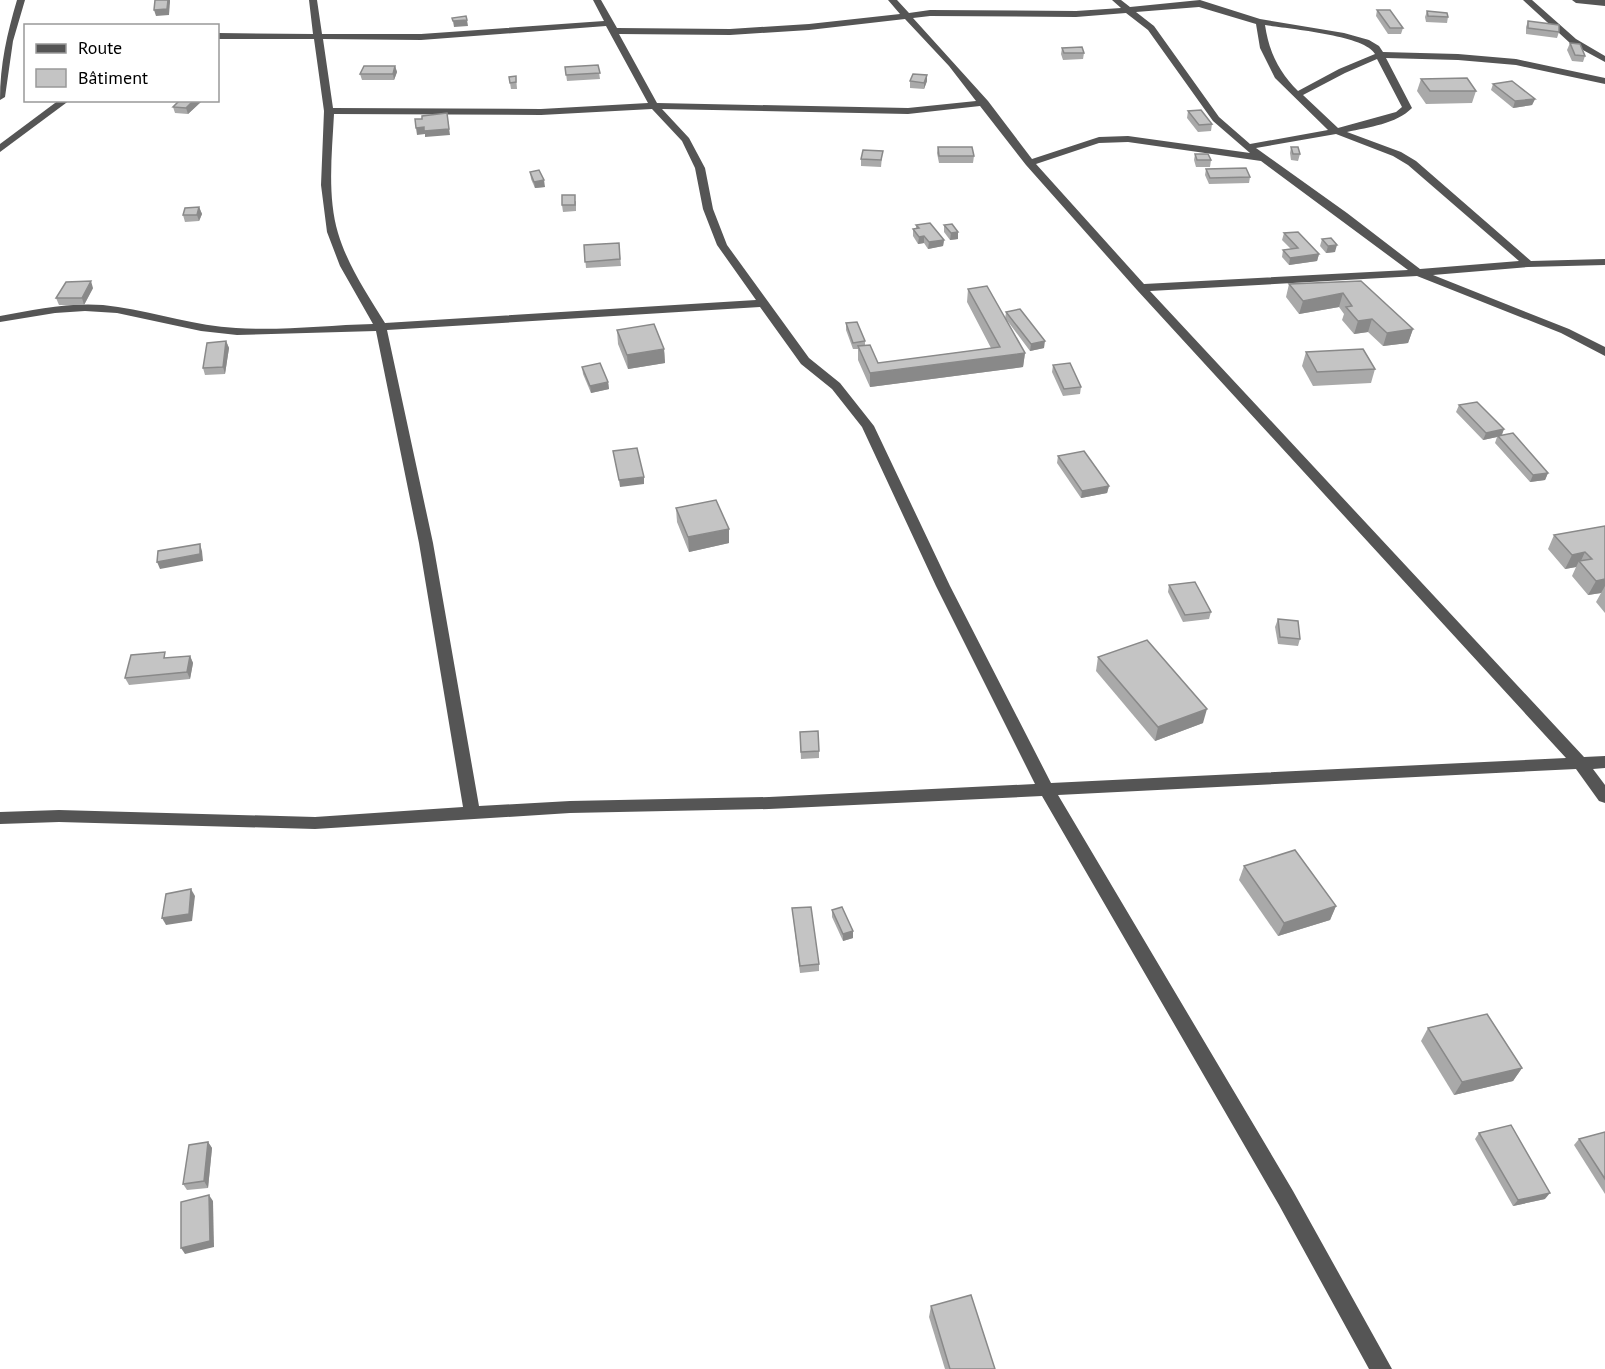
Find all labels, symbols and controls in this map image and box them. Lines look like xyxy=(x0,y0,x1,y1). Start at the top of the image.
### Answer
legend xyxy=(24,24,219,102)
text: Route xyxy=(78,36,122,59)
text: Bâtiment xyxy=(78,66,148,89)

